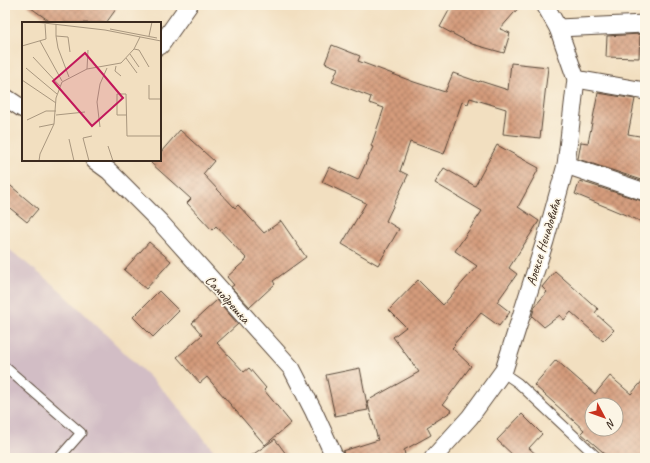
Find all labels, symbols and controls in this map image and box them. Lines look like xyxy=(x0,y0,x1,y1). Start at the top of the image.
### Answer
inset map xyxy=(22,22,161,161)
street label: Алексе Ненадовића xyxy=(522,196,565,288)
street label: Самодрешка xyxy=(202,272,254,328)
north arrow xyxy=(584,397,624,437)
text: N xyxy=(603,416,619,432)

